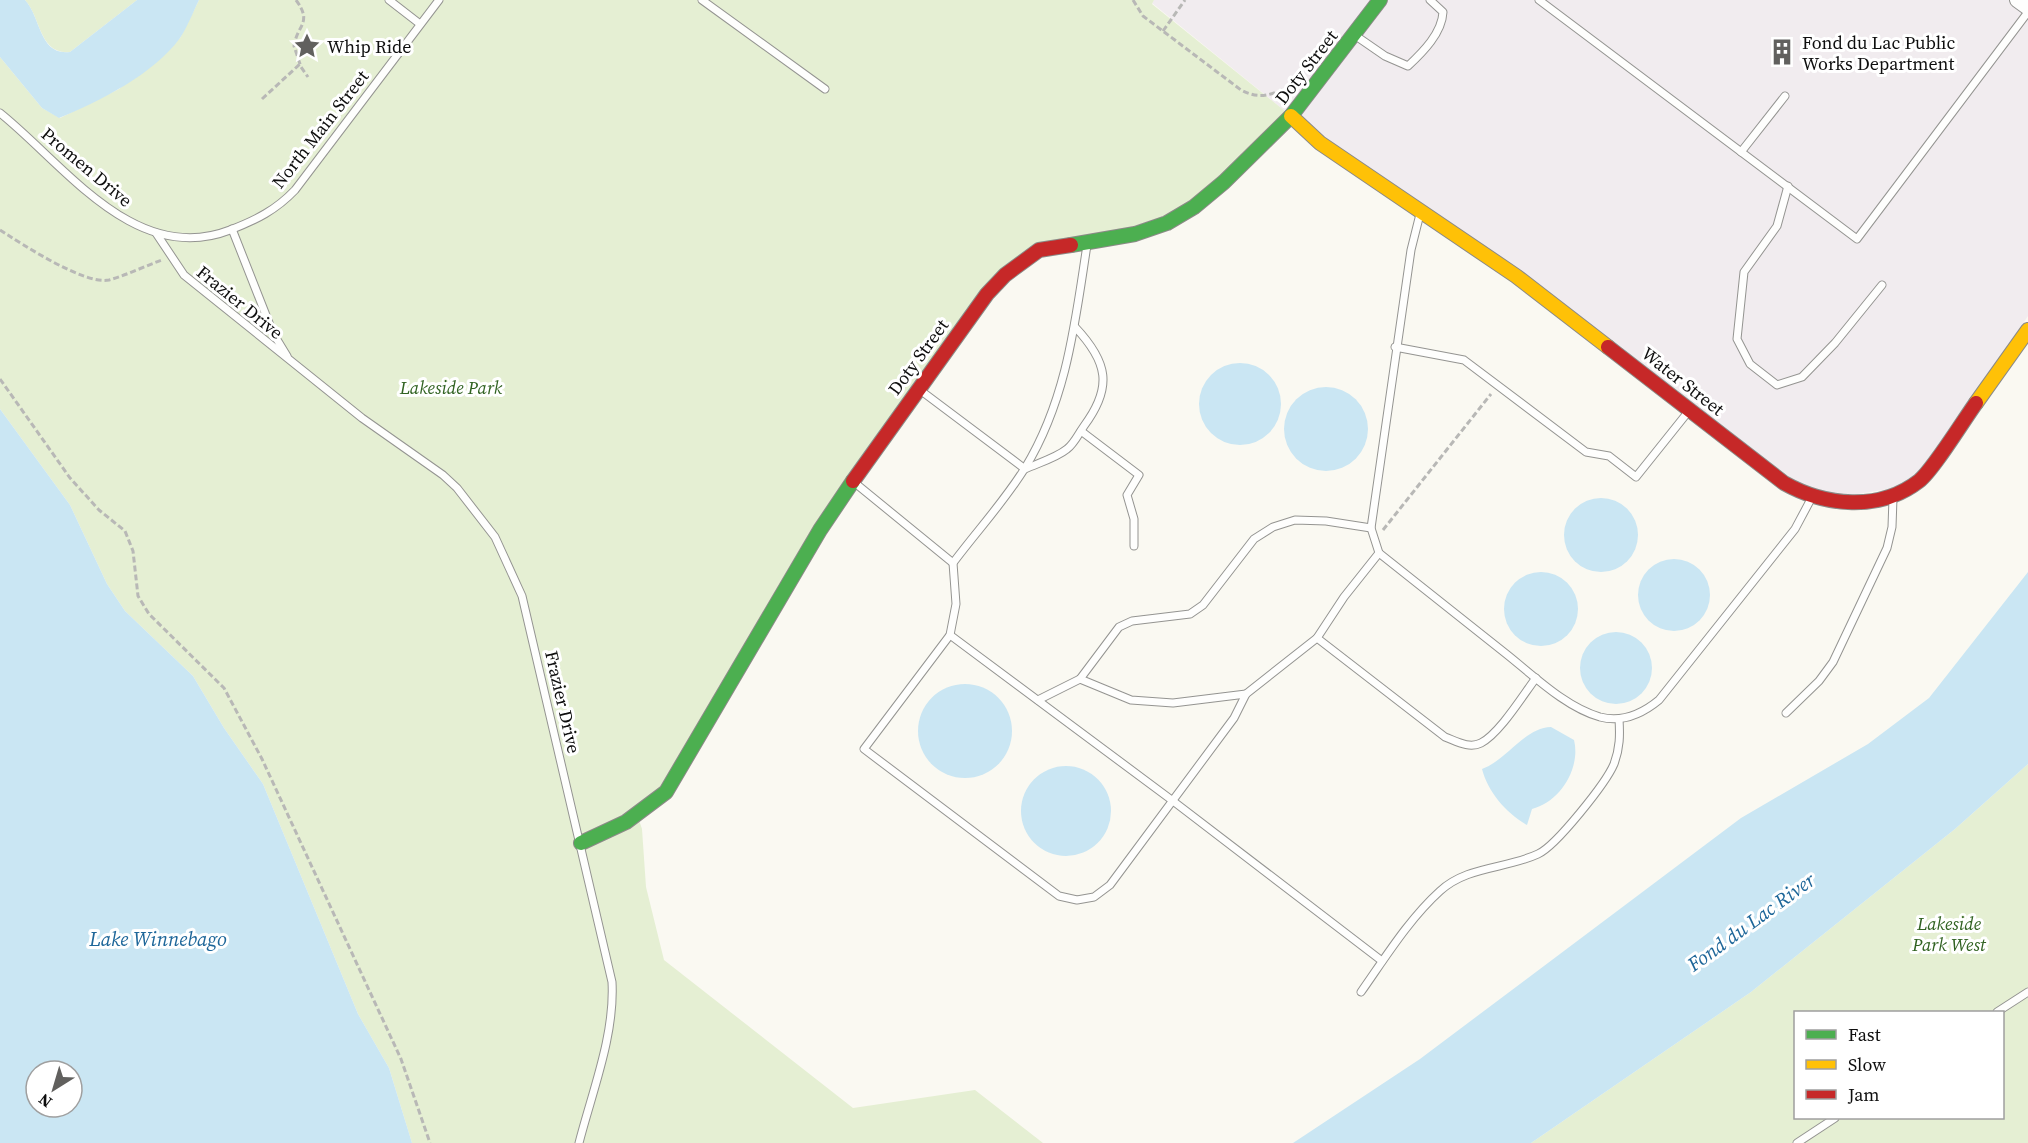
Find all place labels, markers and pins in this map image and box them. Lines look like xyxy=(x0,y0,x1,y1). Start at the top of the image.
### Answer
place label: Fond du Lac Public Works Department xyxy=(1802,30,1955,76)
place icon: Whip Ride xyxy=(292,31,322,61)
place label: Whip Ride xyxy=(327,34,411,59)
building icon: Fond du Lac Public Works Department xyxy=(1767,37,1797,67)

